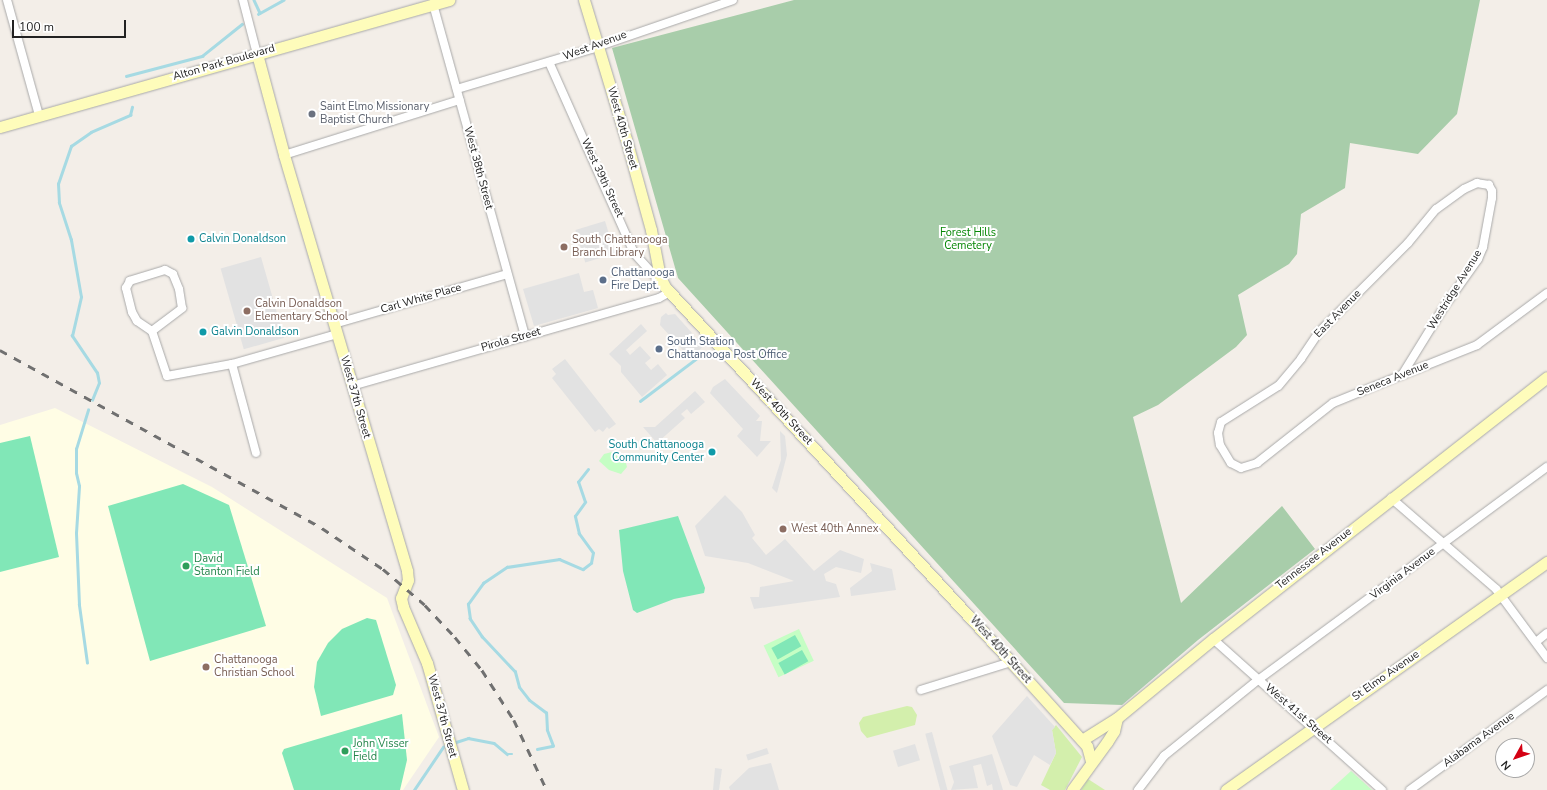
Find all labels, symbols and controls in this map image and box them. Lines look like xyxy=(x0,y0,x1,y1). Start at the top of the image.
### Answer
scale bar xyxy=(14,12,128,38)
text: 100 m xyxy=(19,19,54,35)
street label: West Avenue xyxy=(561,28,629,64)
street label: Alton Park Boulevard xyxy=(172,42,276,84)
street label: West 40th Street xyxy=(604,85,640,171)
place label: Saint Elmo Missionary Baptist Church xyxy=(320,101,429,127)
marker: Saint Elmo Missionary Baptist Church xyxy=(307,109,317,119)
street label: West 38th Street xyxy=(461,125,495,211)
street label: West 39th Street xyxy=(578,137,626,219)
park label: Forest Hills Cemetery xyxy=(940,227,996,253)
place label: Calvin Donaldson xyxy=(199,232,286,246)
marker: Calvin Donaldson xyxy=(186,234,196,244)
place label: South Chattanooga Branch Library xyxy=(572,234,668,260)
marker: South Chattanooga Branch Library xyxy=(559,242,569,252)
street label: Westridge Avenue xyxy=(1425,248,1485,332)
place label: Chattanooga Fire Dept. xyxy=(611,267,675,293)
marker: Chattanooga Fire Dept. xyxy=(598,275,608,285)
street label: Carl White Place xyxy=(379,281,463,317)
street label: East Avenue xyxy=(1312,287,1364,341)
place label: Calvin Donaldson Elementary School xyxy=(255,298,348,324)
marker: Calvin Donaldson Elementary School xyxy=(242,306,252,316)
place label: Galvin Donaldson xyxy=(211,325,299,339)
street label: Pirola Street xyxy=(480,325,542,355)
marker: Galvin Donaldson xyxy=(198,327,208,337)
place label: South Station Chattanooga Post Office xyxy=(667,336,787,362)
marker: South Station Chattanooga Post Office xyxy=(654,344,664,354)
street label: West 37th Street xyxy=(337,354,373,440)
street label: Seneca Avenue xyxy=(1355,359,1431,399)
street label: West 40th Street xyxy=(747,376,815,448)
place label: South Chattanooga Community Center xyxy=(608,439,704,465)
marker: South Chattanooga Community Center xyxy=(707,447,717,457)
place label: West 40th Annex xyxy=(791,522,878,536)
marker: West 40th Annex xyxy=(778,524,788,534)
street label: Tennessee Avenue xyxy=(1273,525,1355,593)
street label: Virginia Avenue xyxy=(1368,545,1438,603)
place label: David Stanton Field xyxy=(194,553,260,579)
marker: David Stanton Field xyxy=(181,561,191,571)
street label: West 40th Street xyxy=(967,614,1033,686)
street label: St Elmo Avenue xyxy=(1350,648,1422,704)
place label: Chattanooga Christian School xyxy=(214,654,294,680)
marker: Chattanooga Christian School xyxy=(201,662,211,672)
street label: West 37th Street xyxy=(425,673,459,759)
street label: West 41st Street xyxy=(1262,681,1334,747)
street label: Alabama Avenue xyxy=(1441,710,1517,770)
place label: John Visser Field xyxy=(353,738,409,764)
north arrow xyxy=(1495,738,1535,778)
marker: John Visser Field xyxy=(340,746,350,756)
text: N xyxy=(1498,757,1515,773)

